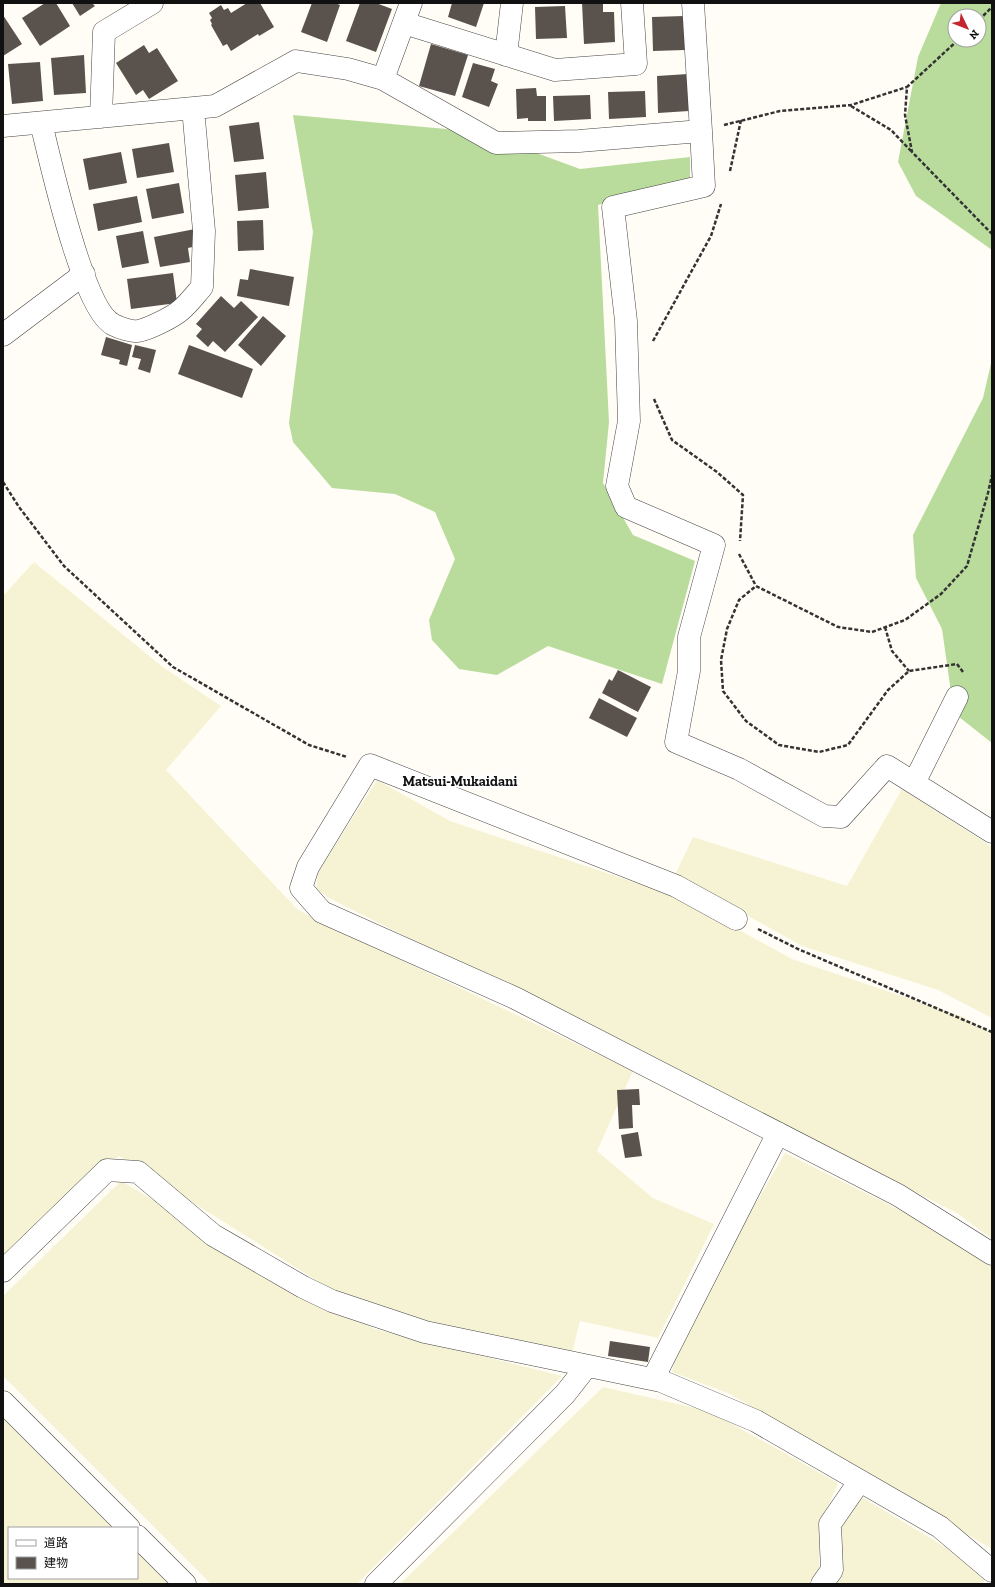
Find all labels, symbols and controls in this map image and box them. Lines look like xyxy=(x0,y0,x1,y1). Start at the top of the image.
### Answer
north arrow xyxy=(947,8,987,48)
text: N xyxy=(966,27,982,42)
district label: Matsui-Mukaidani xyxy=(402,773,518,790)
legend xyxy=(8,1527,138,1579)
text: 道路 xyxy=(44,1536,68,1550)
text: 建物 xyxy=(44,1556,68,1570)

